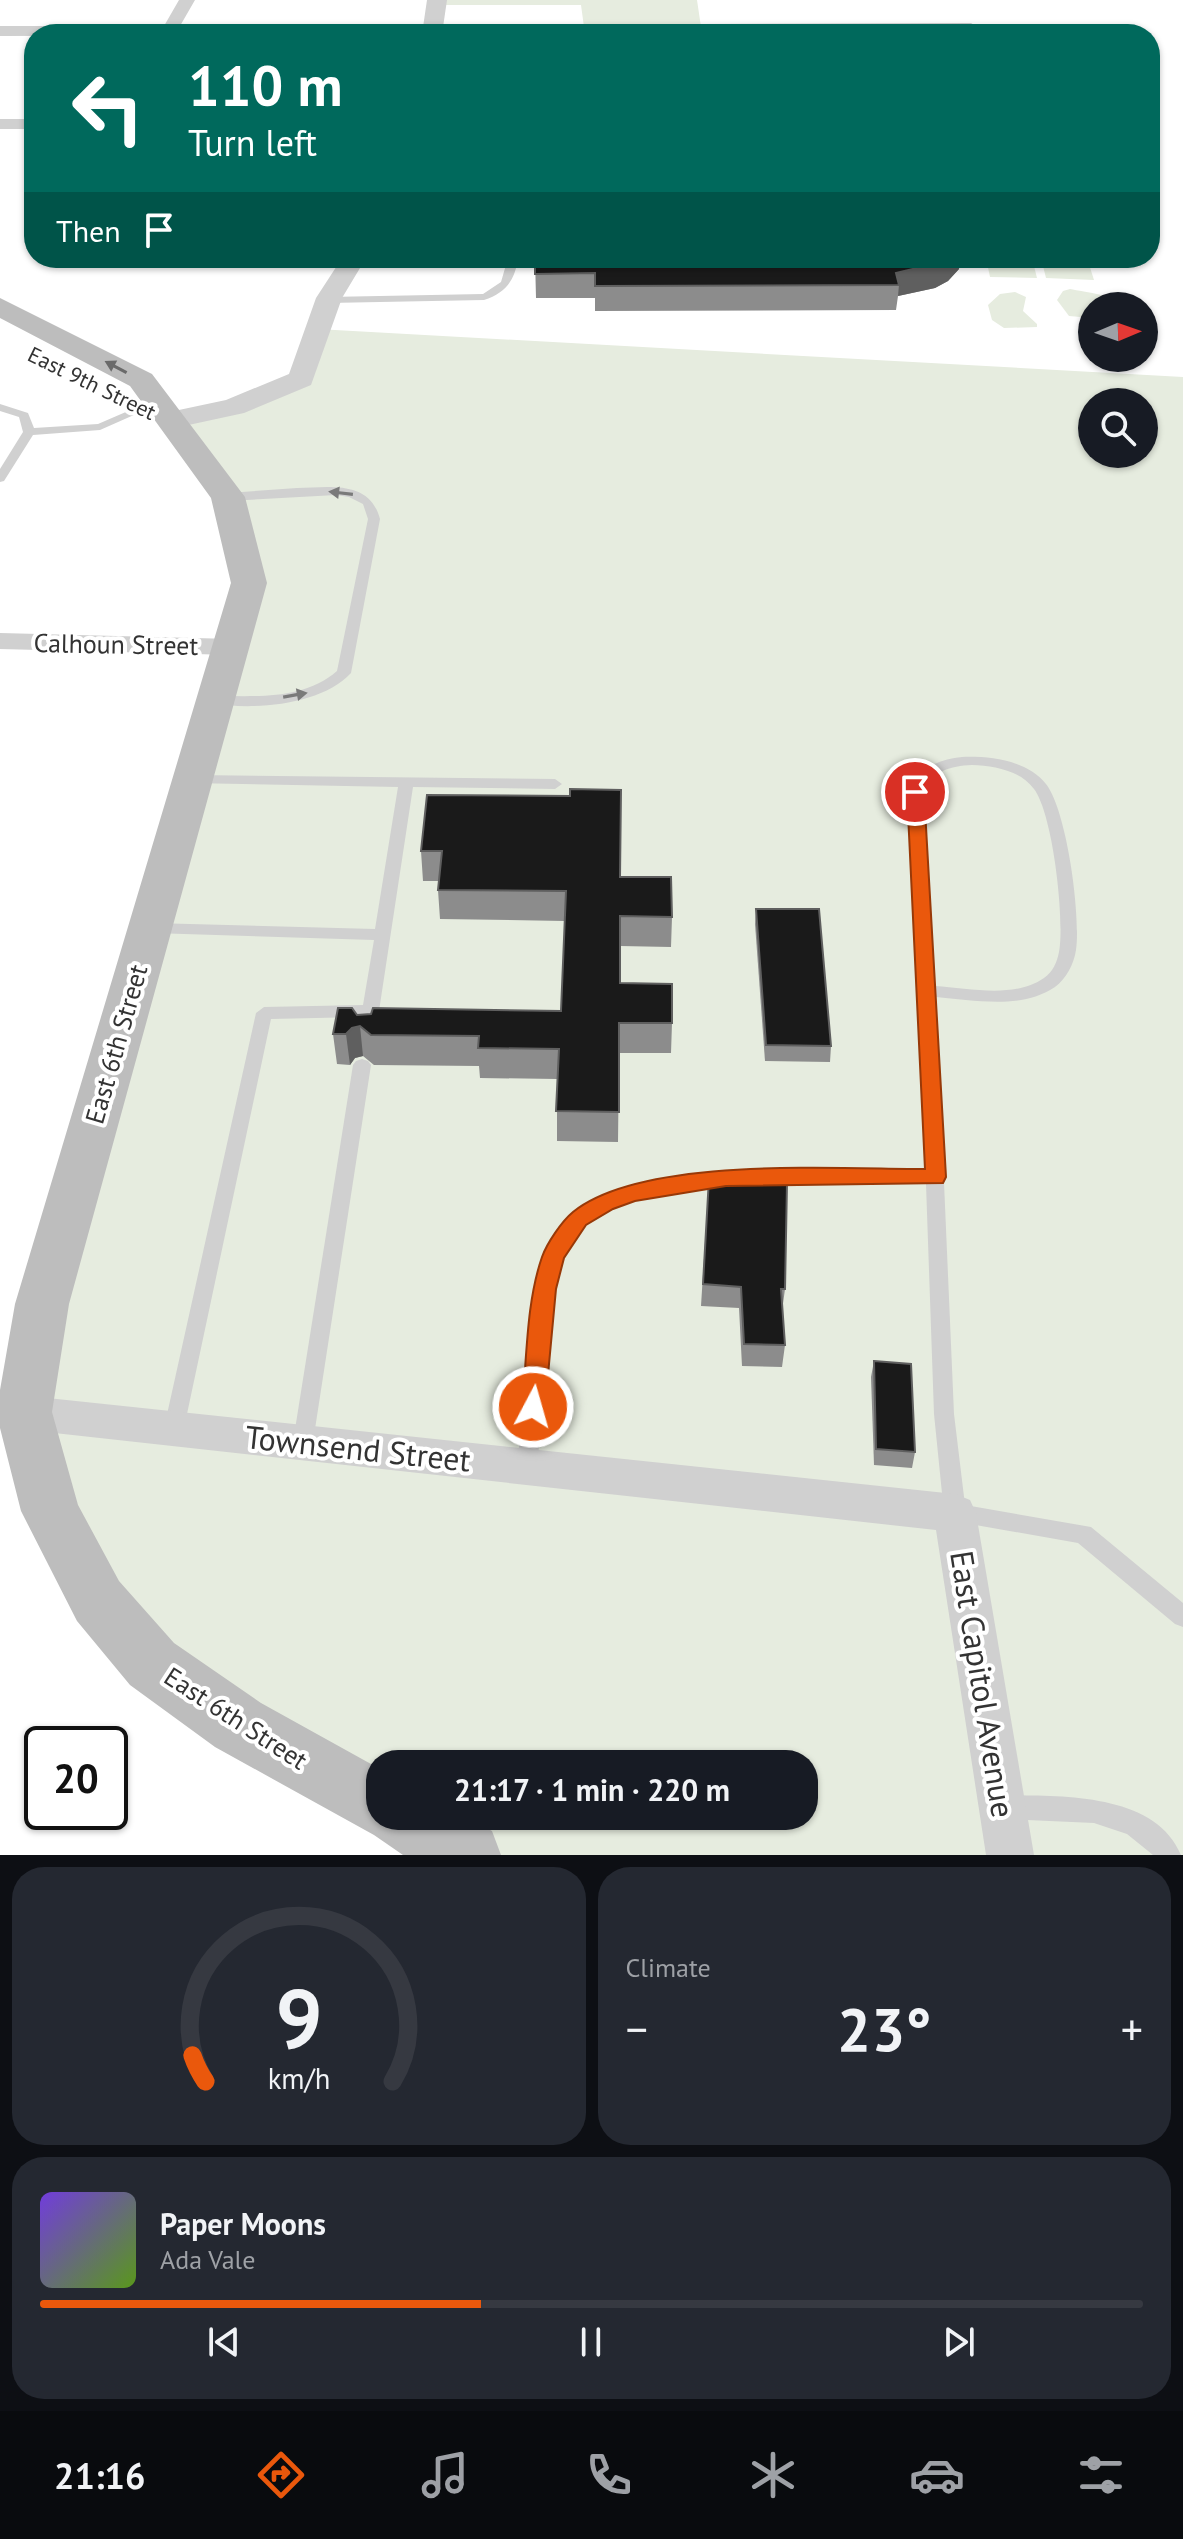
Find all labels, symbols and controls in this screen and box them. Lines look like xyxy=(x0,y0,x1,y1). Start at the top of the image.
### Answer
text: 110 m xyxy=(188,49,343,121)
icon: left xyxy=(56,56,160,160)
text: Turn left xyxy=(188,119,317,166)
icon: arrive xyxy=(137,208,181,252)
text: Then xyxy=(56,211,121,250)
north arrow xyxy=(1078,292,1158,372)
map controls xyxy=(1078,292,1158,468)
street label: East 9th Street xyxy=(23,340,161,426)
one-way arrow xyxy=(104,360,127,373)
button: search xyxy=(1078,388,1158,468)
one-way arrow xyxy=(328,487,353,500)
street label: Calhoun Street xyxy=(33,626,199,662)
one-way arrow xyxy=(282,689,307,701)
pin xyxy=(881,758,949,826)
icon: arrive xyxy=(893,770,937,814)
street label: East 6th Street xyxy=(78,960,155,1127)
position arrow xyxy=(491,1365,575,1449)
street label: Townsend Street xyxy=(243,1415,473,1481)
street label: East Capitol Avenue xyxy=(941,1547,1025,1821)
street label: East 6th Street xyxy=(158,1659,314,1777)
speed limit sign: 20 xyxy=(24,1726,128,1830)
text: 21:17 · 1 min · 220 m xyxy=(454,1770,730,1809)
text: Climate xyxy=(626,1951,711,1984)
text: 9 xyxy=(275,1963,322,2071)
text: 23° xyxy=(837,1990,931,2068)
text: − xyxy=(626,2000,648,2057)
text: + xyxy=(1121,2000,1143,2057)
text: km/h xyxy=(267,2060,330,2097)
text: Paper Moons xyxy=(160,2204,326,2243)
text: Ada Vale xyxy=(160,2243,255,2276)
icon: previous xyxy=(202,2320,246,2364)
icon: pause xyxy=(569,2320,613,2364)
icon: next xyxy=(937,2320,981,2364)
icon: directions xyxy=(253,2447,309,2503)
icon: music xyxy=(417,2447,473,2503)
icon: phone xyxy=(581,2447,637,2503)
icon: climate xyxy=(745,2447,801,2503)
icon: car xyxy=(909,2447,965,2503)
icon: filters xyxy=(1073,2447,1129,2503)
text: 21:16 xyxy=(54,2452,145,2499)

